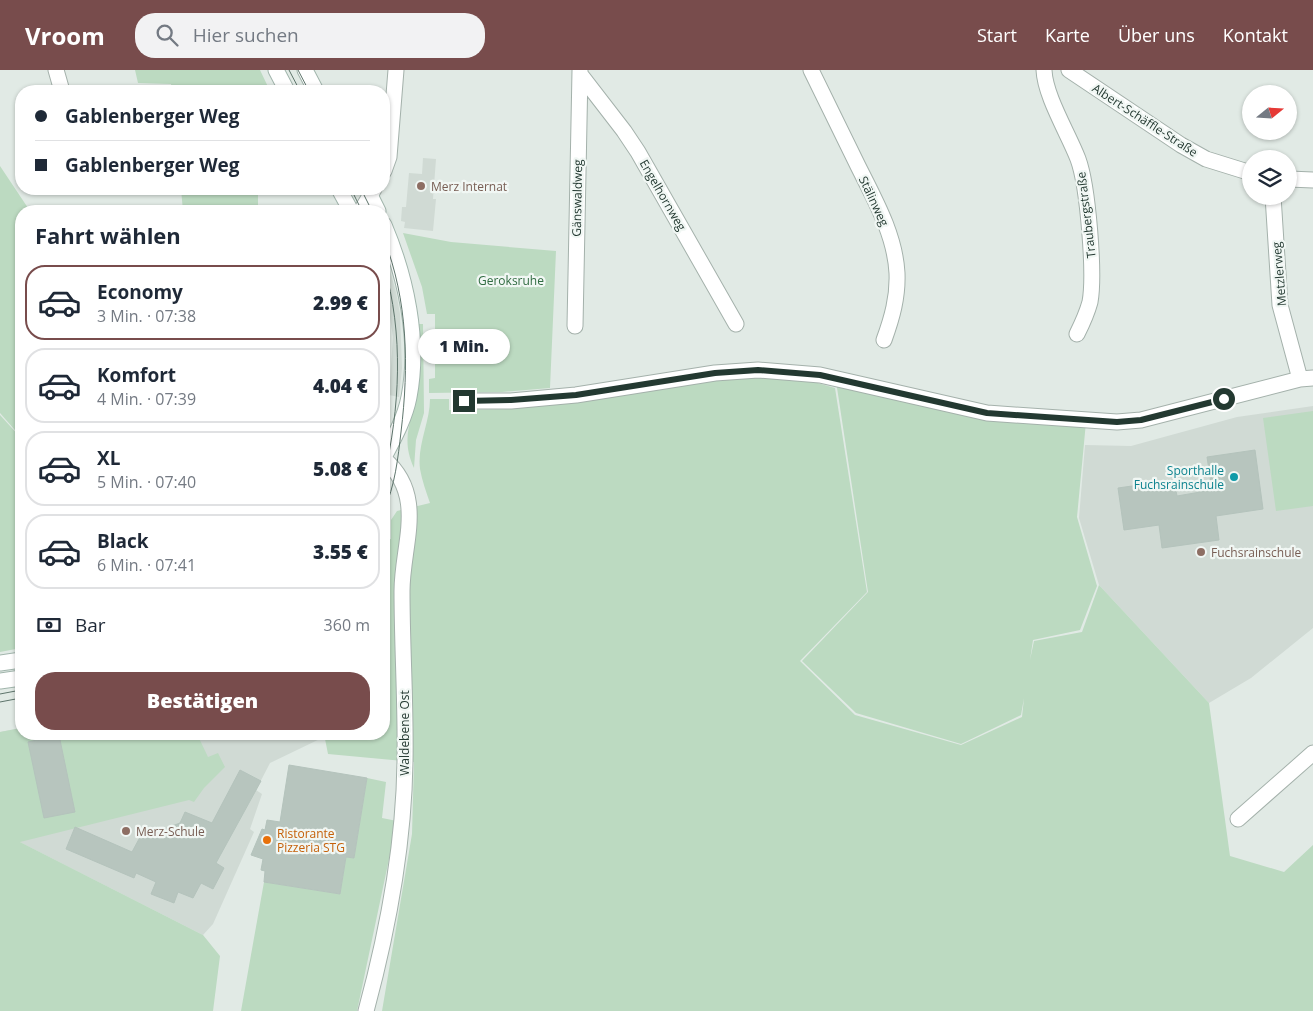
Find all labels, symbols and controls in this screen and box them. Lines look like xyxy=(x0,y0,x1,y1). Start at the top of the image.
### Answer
search box xyxy=(135,13,485,58)
text: Vroom xyxy=(25,19,105,52)
icon: search xyxy=(153,21,181,49)
text: Hier suchen xyxy=(193,22,299,48)
text: Start xyxy=(977,23,1017,47)
text: Karte xyxy=(1045,23,1090,47)
text: Über uns xyxy=(1118,23,1195,47)
text: Kontakt xyxy=(1223,23,1288,47)
street label: Albert-Schäffle-Straße xyxy=(1089,80,1201,161)
north arrow xyxy=(1242,85,1298,140)
map controls xyxy=(1242,85,1297,205)
text: Gablenberger Weg xyxy=(65,103,240,129)
button: layers xyxy=(1242,150,1297,205)
text: Gablenberger Weg xyxy=(65,152,240,178)
street label: Engelhornweg xyxy=(636,156,691,234)
street label: Gänswaldweg xyxy=(568,159,586,237)
street label: Traubergstraße xyxy=(1072,171,1100,259)
street label: Stälinweg xyxy=(855,173,893,229)
place label: Merz Internat xyxy=(431,178,507,195)
marker: Merz Internat xyxy=(415,180,427,192)
text: Fahrt wählen xyxy=(35,220,181,250)
street label: Metzlerweg xyxy=(1268,241,1290,307)
park label: Geroksruhe xyxy=(478,272,544,289)
text: Economy xyxy=(97,279,183,305)
icon: car xyxy=(37,280,82,325)
text: 2.99 € xyxy=(313,290,368,316)
text: 3 Min. · 07:38 xyxy=(97,305,196,327)
callout: 1 Min. xyxy=(418,328,510,364)
text: 1 Min. xyxy=(439,335,489,357)
text: Komfort xyxy=(97,362,176,388)
icon: car xyxy=(37,363,82,408)
text: 4.04 € xyxy=(313,373,368,399)
text: 4 Min. · 07:39 xyxy=(97,388,196,410)
route start xyxy=(1213,388,1235,410)
route end xyxy=(453,390,475,412)
text: XL xyxy=(97,445,120,471)
icon: car xyxy=(37,446,82,491)
text: 5.08 € xyxy=(313,456,368,482)
place label: Sporthalle Fuchsrainschule xyxy=(1134,462,1224,493)
text: 5 Min. · 07:40 xyxy=(97,471,196,493)
marker: Sporthalle Fuchsrainschule xyxy=(1228,471,1240,483)
text: Black xyxy=(97,528,149,554)
icon: car xyxy=(37,529,82,574)
text: 3.55 € xyxy=(313,539,368,565)
place label: Fuchsrainschule xyxy=(1211,544,1302,561)
marker: Fuchsrainschule xyxy=(1195,546,1207,558)
text: 6 Min. · 07:41 xyxy=(97,554,196,576)
icon: cash xyxy=(35,611,63,639)
text: Bar xyxy=(75,612,106,638)
text: 360 m xyxy=(324,614,370,636)
button: Bestätigen xyxy=(35,672,370,730)
street label: Waldebene Ost xyxy=(396,690,413,776)
place label: Merz-Schule xyxy=(136,823,205,840)
marker: Merz-Schule xyxy=(120,825,132,837)
place label: Ristorante Pizzeria STG xyxy=(277,825,345,856)
marker: Ristorante Pizzeria STG xyxy=(261,834,273,846)

